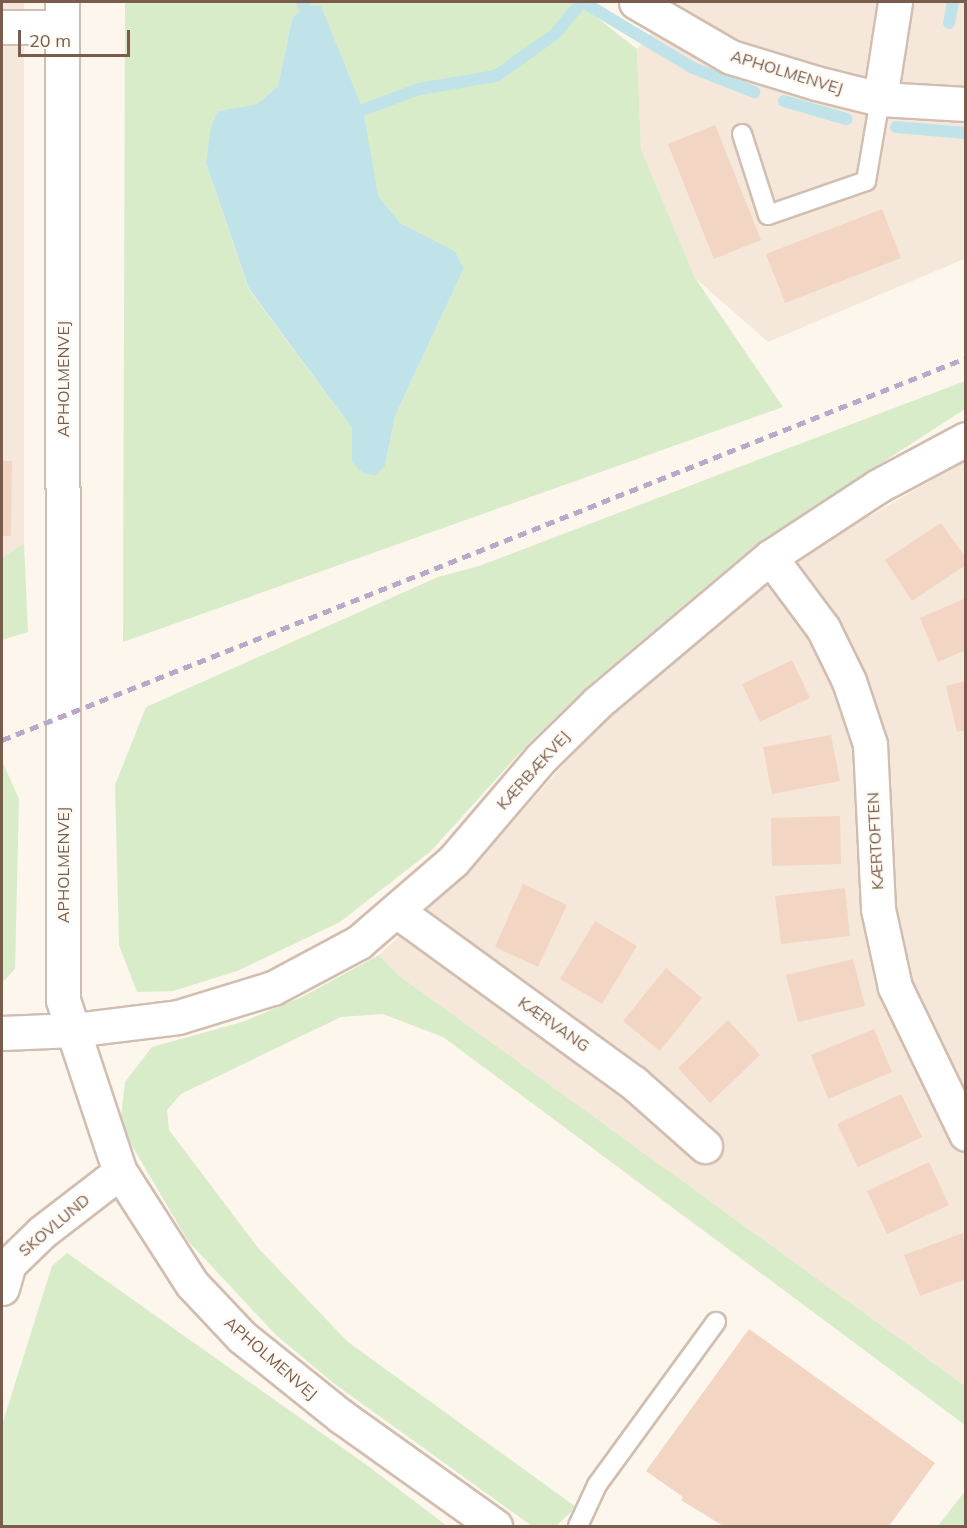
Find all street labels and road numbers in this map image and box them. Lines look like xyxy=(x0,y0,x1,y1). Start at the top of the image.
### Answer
street label: APHOLMENVEJ xyxy=(728,46,846,98)
street label: APHOLMENVEJ xyxy=(53,321,73,437)
street label: KÆRBÆKVEJ xyxy=(493,727,573,813)
street label: KÆRTOFTEN xyxy=(863,792,887,890)
street label: APHOLMENVEJ xyxy=(53,807,73,923)
street label: KÆRVANG xyxy=(515,993,593,1055)
street label: SKOVLUND xyxy=(15,1190,93,1260)
street label: APHOLMENVEJ xyxy=(221,1313,321,1403)

